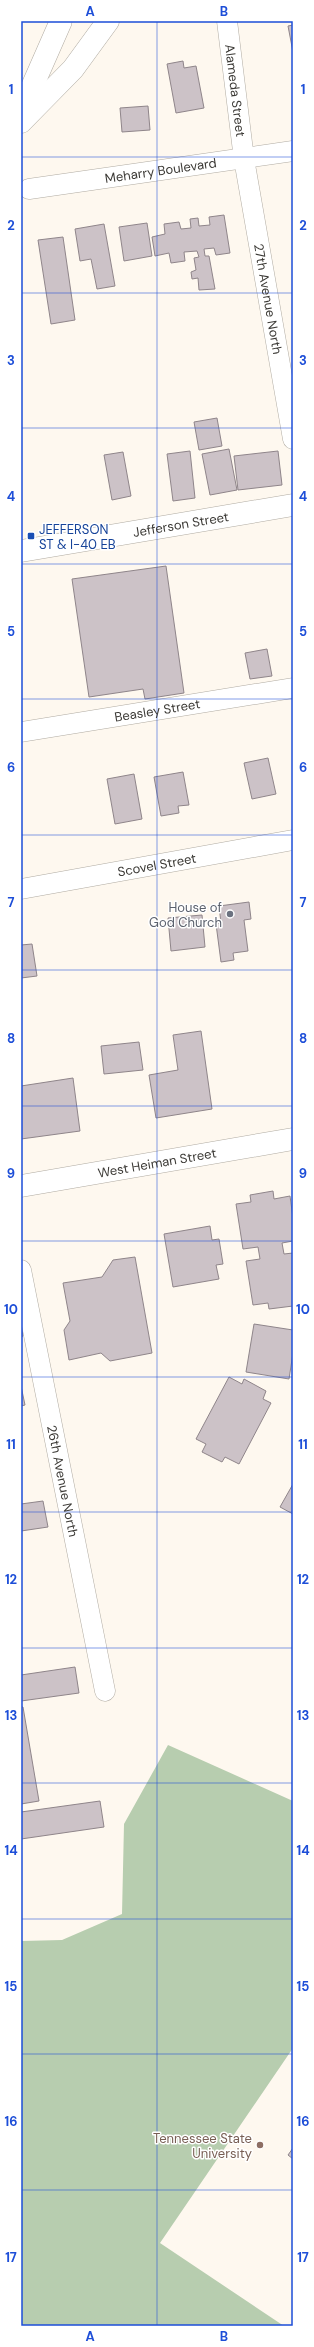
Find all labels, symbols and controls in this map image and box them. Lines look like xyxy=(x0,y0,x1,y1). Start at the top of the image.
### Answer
text: A xyxy=(85,3,95,20)
text: B xyxy=(220,3,228,20)
street label: Alameda Street xyxy=(221,43,249,138)
text: 1 xyxy=(9,81,13,98)
text: 1 xyxy=(301,81,305,98)
street label: Meharry Boulevard xyxy=(104,154,218,187)
text: 2 xyxy=(7,217,15,234)
text: 2 xyxy=(299,217,307,234)
street label: 27th Avenue North xyxy=(250,242,286,356)
text: 3 xyxy=(7,352,15,369)
text: 3 xyxy=(299,352,307,369)
text: 4 xyxy=(7,488,15,505)
text: 4 xyxy=(299,488,307,505)
street label: Jefferson Street xyxy=(132,508,230,541)
place label: JEFFERSON ST & I-40 EB xyxy=(39,521,116,553)
marker: JEFFERSON ST & I-40 EB xyxy=(26,531,36,541)
text: 5 xyxy=(7,623,15,640)
text: 5 xyxy=(299,623,307,640)
street label: Beasley Street xyxy=(113,695,201,726)
text: 6 xyxy=(7,759,15,776)
text: 6 xyxy=(299,759,307,776)
street label: Scovel Street xyxy=(116,850,198,880)
text: 7 xyxy=(8,894,15,911)
text: 7 xyxy=(300,894,307,911)
place label: House of God Church xyxy=(149,899,223,931)
marker: House of God Church xyxy=(225,909,235,919)
text: 8 xyxy=(7,1030,15,1047)
text: 8 xyxy=(299,1030,307,1047)
street label: West Heiman Street xyxy=(96,1144,218,1182)
text: 9 xyxy=(7,1165,15,1182)
text: 9 xyxy=(299,1165,307,1182)
text: 10 xyxy=(4,1301,18,1318)
text: 10 xyxy=(296,1301,310,1318)
street label: 26th Avenue North xyxy=(43,1424,82,1538)
text: 11 xyxy=(6,1436,16,1453)
text: 11 xyxy=(298,1436,308,1453)
text: 12 xyxy=(5,1571,17,1588)
text: 12 xyxy=(297,1571,309,1588)
text: 13 xyxy=(5,1707,17,1724)
text: 13 xyxy=(297,1707,309,1724)
text: 14 xyxy=(4,1842,18,1859)
text: 14 xyxy=(296,1842,310,1859)
text: 15 xyxy=(5,1978,17,1995)
text: 15 xyxy=(297,1978,309,1995)
text: 16 xyxy=(5,2113,17,2130)
text: 16 xyxy=(297,2113,309,2130)
place label: Tennessee State University xyxy=(153,2130,252,2162)
marker: Tennessee State University xyxy=(255,2140,265,2150)
text: 17 xyxy=(5,2249,17,2266)
text: 17 xyxy=(297,2249,309,2266)
text: A xyxy=(85,2328,95,2345)
text: B xyxy=(220,2328,228,2345)

